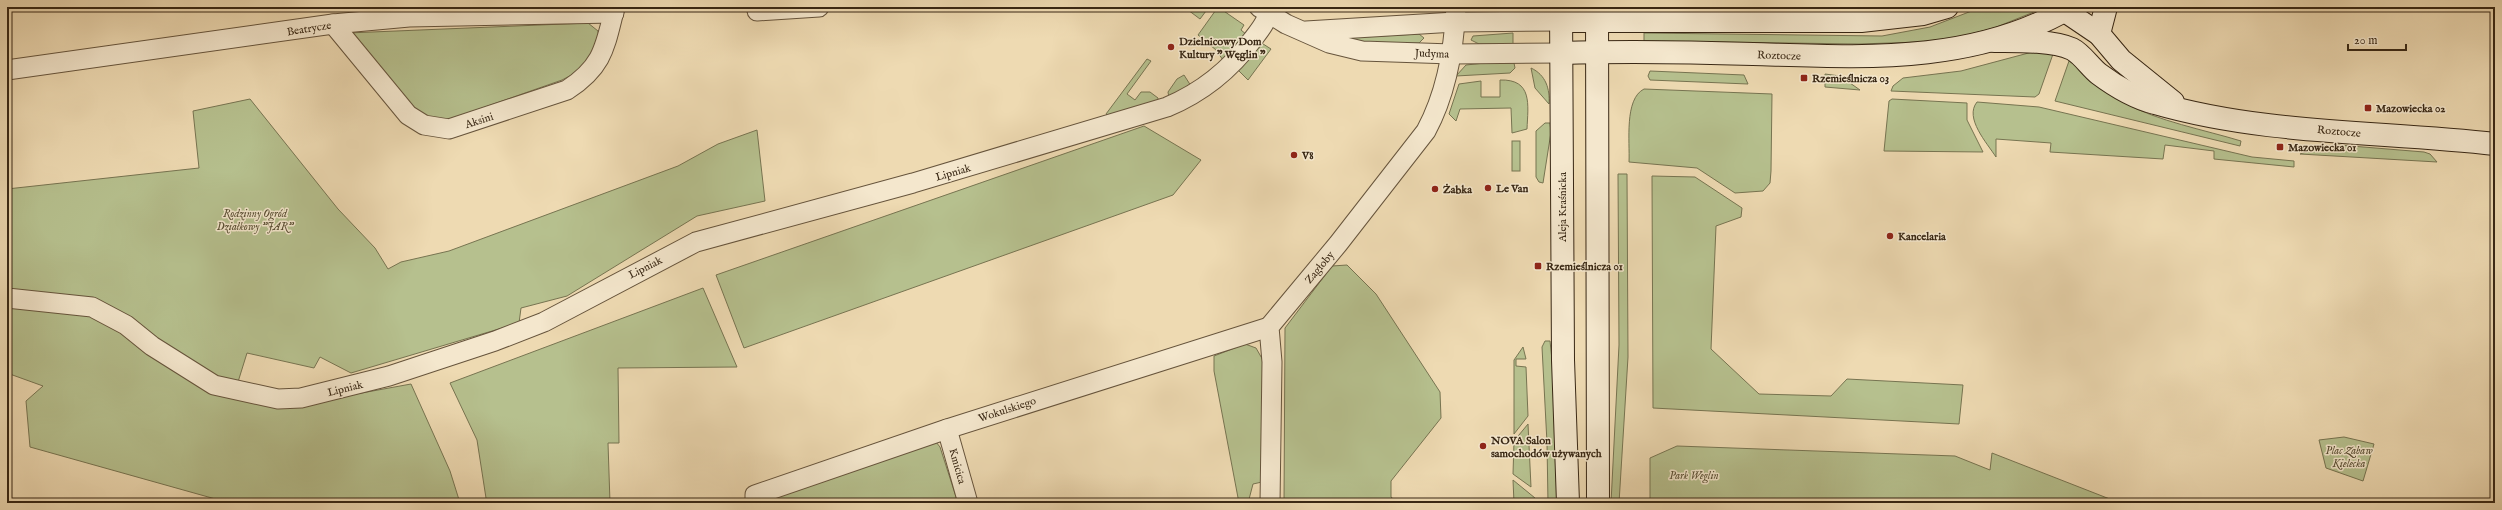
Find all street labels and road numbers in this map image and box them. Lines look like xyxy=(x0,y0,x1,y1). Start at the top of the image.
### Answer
street label: Beatrycze xyxy=(286,19,332,39)
street label: Judyma xyxy=(1413,46,1450,62)
street label: Roztocze xyxy=(1757,48,1801,64)
street label: Aksini xyxy=(462,110,495,132)
street label: Roztocze xyxy=(2316,123,2361,141)
street label: Lipniak xyxy=(934,161,973,185)
street label: Aleja Kraśnicka xyxy=(1556,172,1570,243)
street label: Zagłoby xyxy=(1302,248,1338,287)
street label: Lipniak xyxy=(626,253,665,282)
street label: Lipniak xyxy=(326,378,365,400)
street label: Wokulskiego xyxy=(977,394,1038,426)
street label: Kmicica xyxy=(945,447,969,486)

